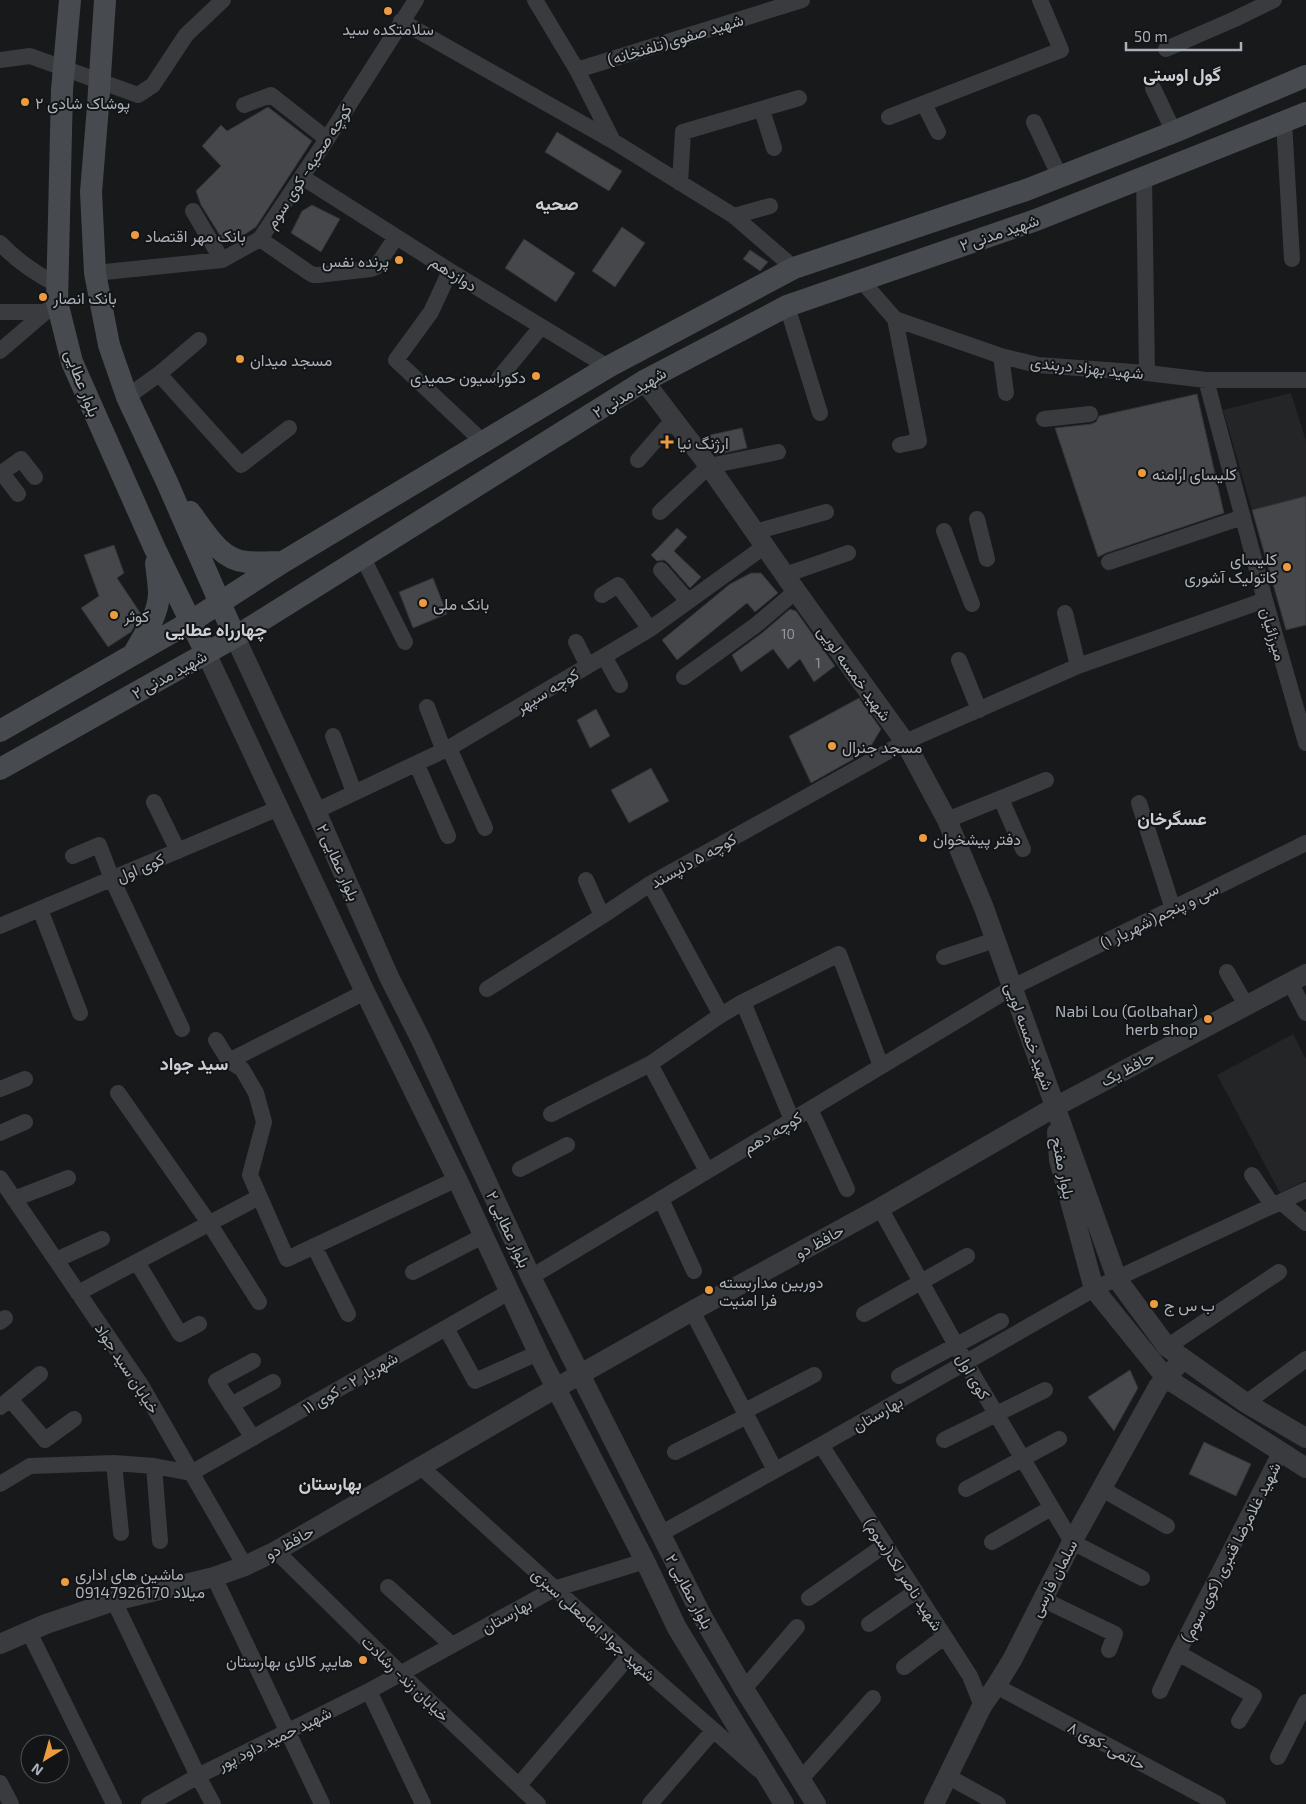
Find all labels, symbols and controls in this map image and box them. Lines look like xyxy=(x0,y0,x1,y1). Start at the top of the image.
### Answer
marker: سلامتکده سید xyxy=(382,5,394,17)
street label: شهید صفوی(تلفنخانه) xyxy=(605,9,746,71)
place label: سلامتکده سید xyxy=(342,19,434,39)
scale bar xyxy=(1126,20,1241,52)
text: 50 m xyxy=(1134,27,1168,45)
district label: گول اوستی xyxy=(1143,63,1221,86)
place label: پوشاک شادی ۲ xyxy=(35,93,130,115)
marker: پوشاک شادی ۲ xyxy=(19,96,31,108)
street label: کوچه صحیه- کوی سوم xyxy=(261,100,358,233)
district label: صحیه xyxy=(535,192,579,215)
street label: شهید مدنی ۲ xyxy=(957,210,1042,256)
place label: بانک مهر اقتصاد xyxy=(145,226,246,247)
marker: بانک مهر اقتصاد xyxy=(129,229,141,241)
place label: پرنده نفس xyxy=(322,251,389,273)
street label: دوازدهم xyxy=(426,251,481,296)
marker: پرنده نفس xyxy=(393,254,405,266)
place label: بانک انصار xyxy=(52,288,117,309)
marker: بانک انصار xyxy=(37,291,49,303)
street label: بلوار عطایی xyxy=(60,347,105,420)
place label: مسجد میدان xyxy=(250,350,332,370)
street label: شهید بهزاد دربندی xyxy=(1029,352,1145,384)
marker: مسجد میدان xyxy=(234,353,246,365)
street label: شهید مدنی ۲ xyxy=(589,363,670,423)
place label: دکوراسیون حمیدی xyxy=(410,367,526,388)
marker: دکوراسیون حمیدی xyxy=(530,370,542,382)
place label: ارژنگ نیا xyxy=(677,433,729,454)
marker: ارژنگ نیا xyxy=(661,436,673,448)
place label: کلیسای ارامنه xyxy=(1152,464,1237,485)
marker: کلیسای ارامنه xyxy=(1136,467,1148,479)
place label: کلیسای کاتولیک آشوری xyxy=(1184,549,1277,588)
marker: کلیسای کاتولیک آشوری xyxy=(1281,561,1293,573)
place label: بانک ملی xyxy=(433,594,489,615)
marker: بانک ملی xyxy=(417,597,429,609)
street label: میرزائیان xyxy=(1255,605,1291,663)
place label: کوثر xyxy=(123,606,149,627)
marker: کوثر xyxy=(108,609,120,621)
district label: چهارراه عطایی xyxy=(165,618,267,642)
street label: شهید خمسه لویی xyxy=(812,622,896,725)
house number: 10 xyxy=(781,625,795,642)
street label: شهید مدنی ۲ xyxy=(128,646,211,704)
house number: 1 xyxy=(815,654,821,671)
street label: کوچه سپهر xyxy=(511,664,584,719)
place label: مسجد جنرال xyxy=(842,737,922,758)
marker: مسجد جنرال xyxy=(826,740,838,752)
district label: عسگرخان xyxy=(1137,807,1207,830)
street label: بلوار عطایی ۲ xyxy=(312,820,364,904)
street label: کوچه ۵ دلپسند xyxy=(647,829,741,894)
place label: دفتر پیشخوان xyxy=(933,829,1021,851)
marker: دفتر پیشخوان xyxy=(917,832,929,844)
street label: کوی اول xyxy=(113,848,168,887)
street label: سی و پنجم(شهریار ۱) xyxy=(1097,878,1223,955)
street label: شهید خمسه لویی xyxy=(1000,980,1058,1093)
place label: Nabi Lou (Golbahar) herb shop xyxy=(1055,1001,1198,1038)
marker: Nabi Lou (Golbahar) herb shop xyxy=(1202,1013,1214,1025)
street label: حافظ یک xyxy=(1097,1046,1158,1091)
district label: سید جواد xyxy=(160,1052,228,1075)
street label: کوچه دهم xyxy=(739,1107,807,1160)
street label: بلوار مفتح xyxy=(1046,1135,1079,1201)
street label: بلوار عطایی ۲ xyxy=(481,1188,535,1271)
street label: حافظ دو xyxy=(791,1220,848,1264)
place label: دوربین مداربسته فرا امنیت xyxy=(719,1272,824,1311)
marker: دوربین مداربسته فرا امنیت xyxy=(703,1284,715,1296)
place label: ب س ج xyxy=(1164,1295,1215,1317)
marker: ب س ج xyxy=(1148,1298,1160,1310)
street label: خیابان سید جواد xyxy=(90,1319,164,1418)
street label: شهریار ۲ - کوی ۱۱ xyxy=(299,1347,402,1418)
street label: کوی اول xyxy=(952,1350,995,1403)
street label: بهارستان xyxy=(848,1391,907,1437)
street label: شهید غلامرضا قنبری (کوی سوم) xyxy=(1176,1459,1286,1646)
district label: بهارستان xyxy=(298,1472,362,1495)
street label: شهید ناصر لک(سوم) xyxy=(859,1514,948,1635)
street label: حافظ دو xyxy=(261,1521,318,1565)
street label: سلمان فارسی xyxy=(1025,1536,1082,1621)
street label: بلوار عطایی ۲ xyxy=(660,1550,718,1633)
street label: شهید جواد امامعلی سبزی xyxy=(527,1563,660,1686)
place label: ماشین های اداری میلاد 09147926170 xyxy=(75,1564,205,1602)
marker: ماشین های اداری میلاد 09147926170 xyxy=(59,1576,71,1588)
street label: بهارستان xyxy=(477,1593,536,1638)
street label: خیابان زند- رشادت xyxy=(357,1631,454,1726)
place label: هایپر کالای بهارستان xyxy=(226,1651,353,1673)
marker: هایپر کالای بهارستان xyxy=(357,1654,369,1666)
street label: شهید حمید داود پور xyxy=(213,1702,335,1777)
street label: حاتمی-کوی ۸ xyxy=(1064,1717,1149,1775)
north arrow xyxy=(20,1734,70,1784)
text: N xyxy=(28,1760,46,1780)

